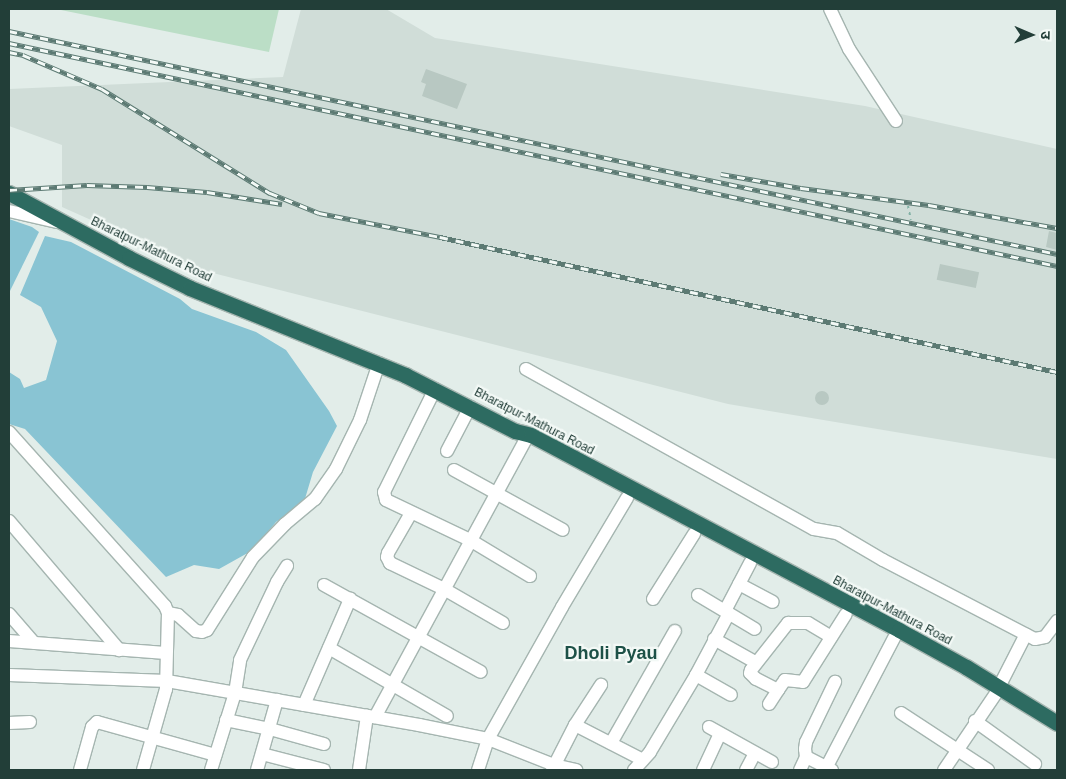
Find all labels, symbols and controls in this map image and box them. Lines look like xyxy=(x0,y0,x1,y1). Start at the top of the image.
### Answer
north arrow xyxy=(1006,10,1056,60)
text: उ xyxy=(1038,31,1054,39)
street label: Bharatpur-Mathura Road xyxy=(88,214,214,286)
street label: Bharatpur-Mathura Road xyxy=(472,385,596,459)
street label: Bharatpur-Mathura Road xyxy=(830,573,954,649)
district label: Dholi Pyau xyxy=(564,642,658,664)

